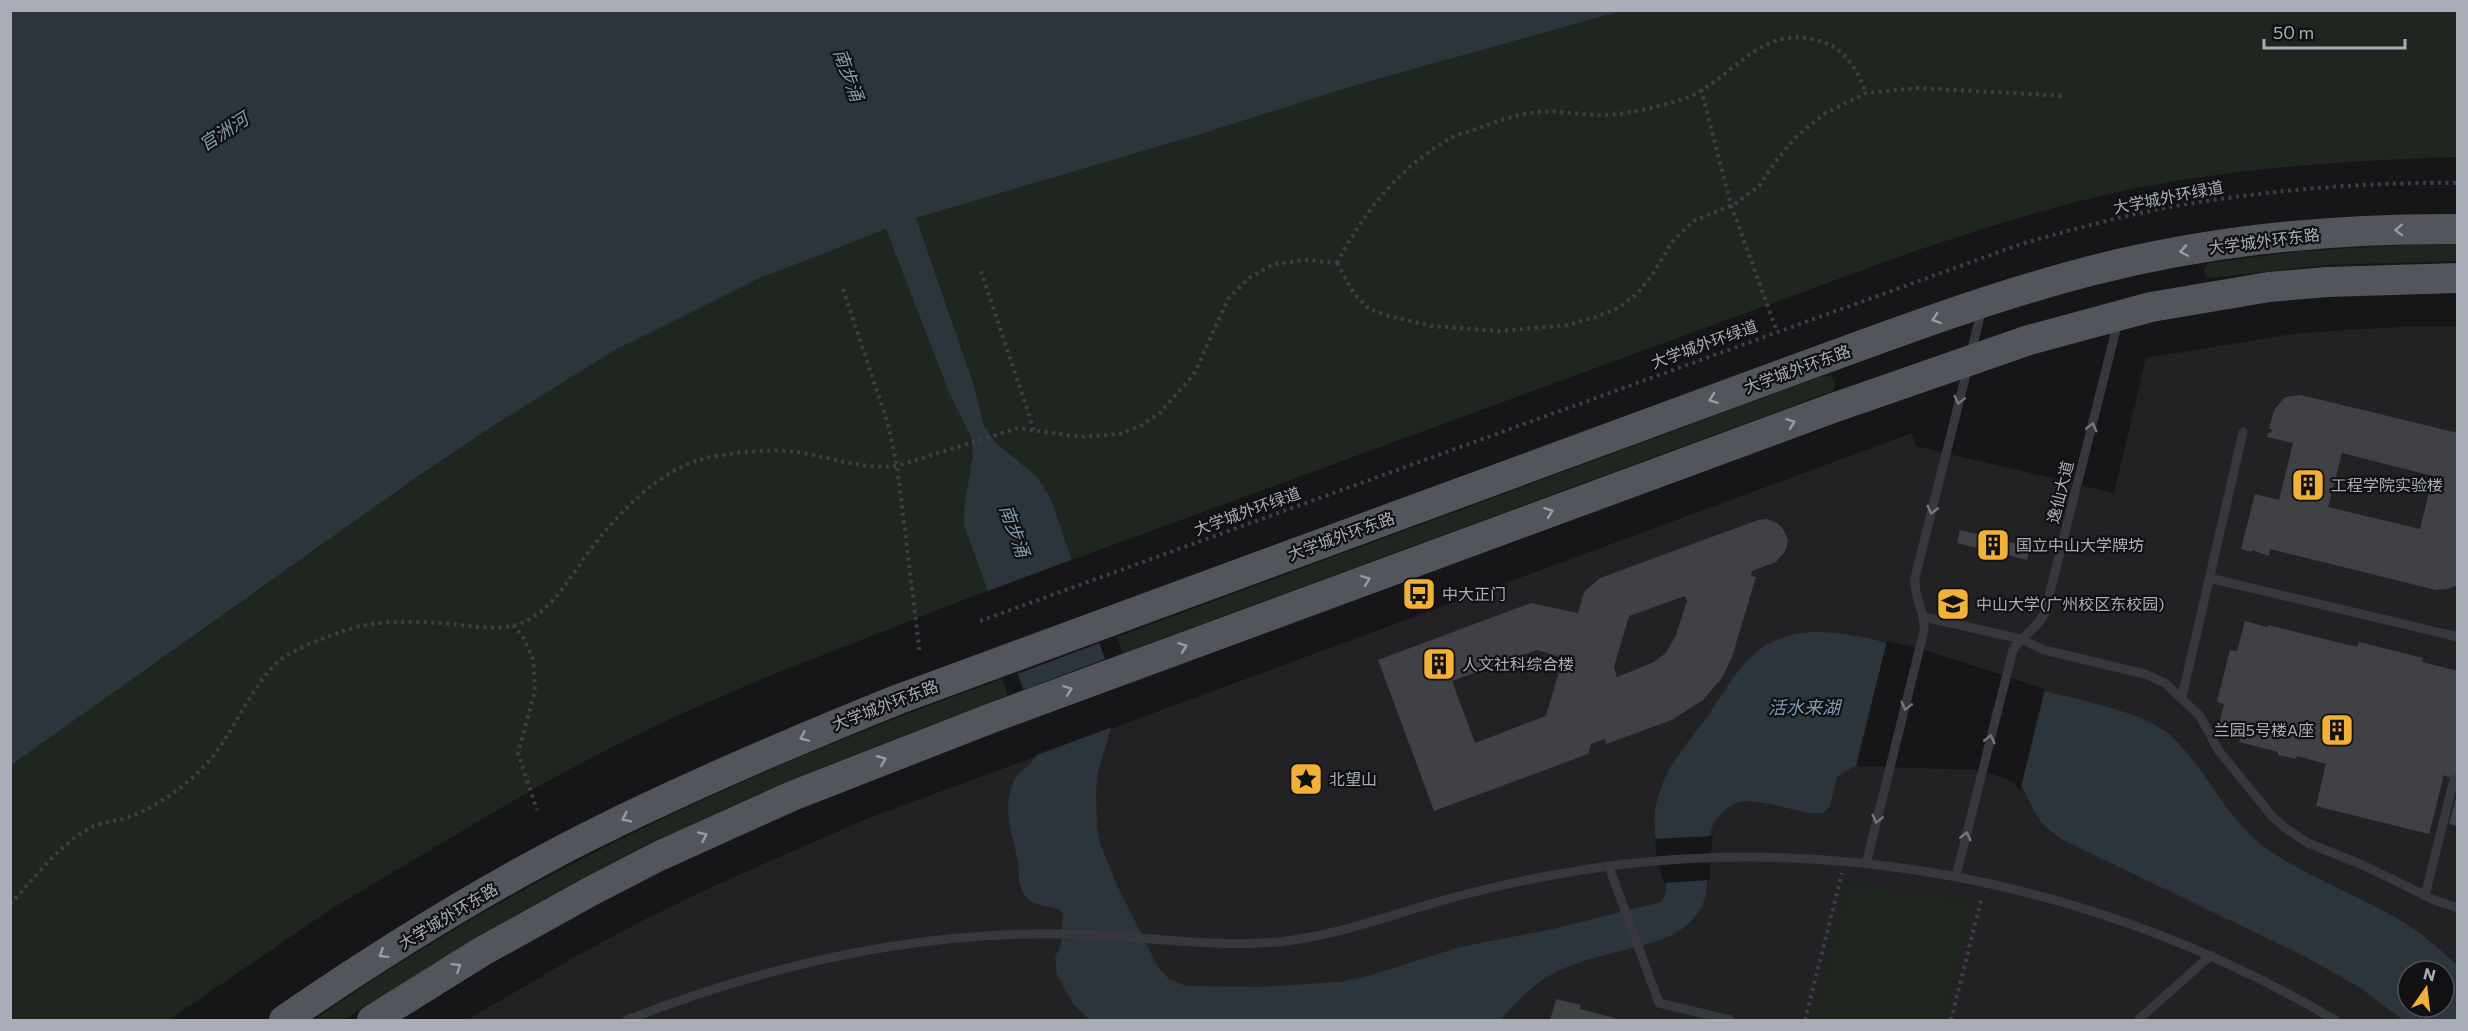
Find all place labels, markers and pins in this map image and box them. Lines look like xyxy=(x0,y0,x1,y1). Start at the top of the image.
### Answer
building icon: 工程学院实验楼 xyxy=(2290,467,2326,503)
place label: 工程学院实验楼 xyxy=(2331,475,2443,494)
building icon: 国立中山大学牌坊 xyxy=(1975,527,2011,563)
place label: 国立中山大学牌坊 xyxy=(2016,535,2144,554)
bus stop icon: 中大正门 xyxy=(1401,576,1437,612)
place label: 中大正门 xyxy=(1442,584,1506,603)
school or university icon: 中山大学(广州校区东校园) xyxy=(1935,586,1971,622)
place label: 中山大学(广州校区东校园) xyxy=(1976,594,2164,613)
building icon: 人文社科综合楼 xyxy=(1421,646,1457,682)
place label: 人文社科综合楼 xyxy=(1462,654,1574,673)
building icon: 兰园5号楼A座 xyxy=(2319,712,2355,748)
place label: 兰园5号楼A座 xyxy=(2214,720,2314,739)
place icon: 北望山 xyxy=(1288,761,1324,797)
place label: 北望山 xyxy=(1329,769,1377,788)

